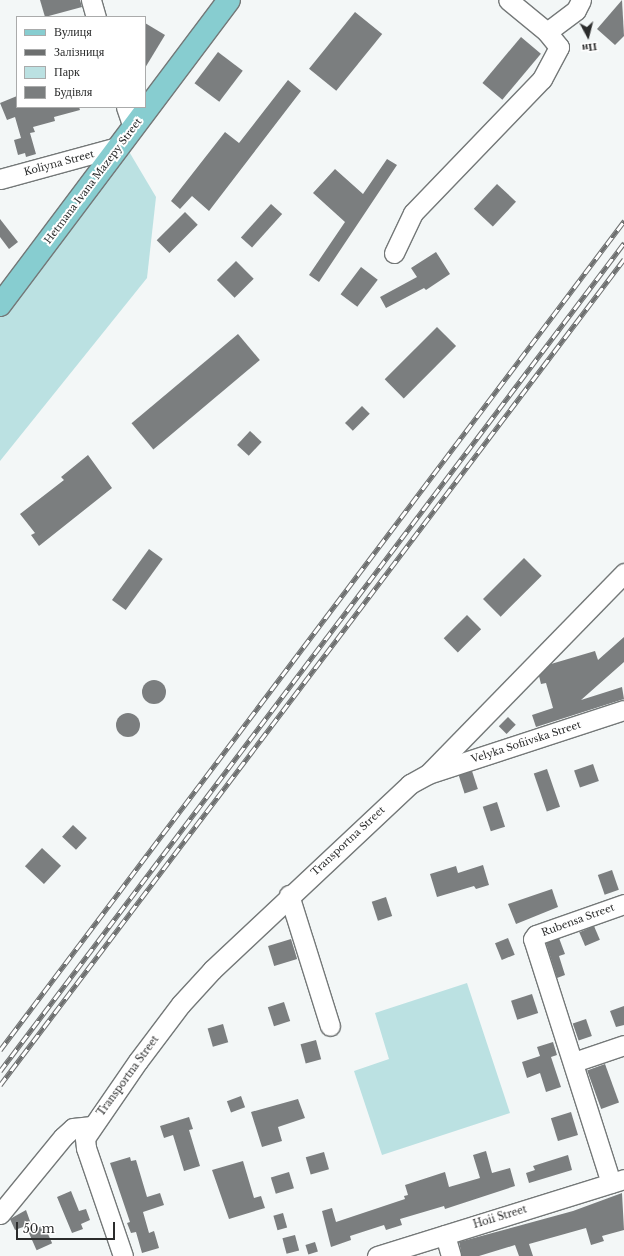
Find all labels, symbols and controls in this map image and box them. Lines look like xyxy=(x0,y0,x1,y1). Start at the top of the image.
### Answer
legend xyxy=(16,16,146,108)
north arrow xyxy=(568,16,608,56)
text: Вулиця xyxy=(54,24,92,39)
text: Пн xyxy=(581,40,598,56)
text: Залізниця xyxy=(54,44,104,59)
text: Парк xyxy=(54,64,80,79)
text: Будівля xyxy=(54,84,92,99)
street label: Hetmana Ivana Mazepy Street xyxy=(42,116,144,246)
street label: Koliyna Street xyxy=(22,148,96,178)
street label: Velyka Sofiivska Street xyxy=(470,719,582,765)
street label: Transportna Street xyxy=(309,804,387,878)
street label: Rubensa Street xyxy=(540,901,616,939)
street label: Transportna Street xyxy=(95,1034,161,1118)
street label: Hoii Street xyxy=(472,1203,528,1231)
scale bar xyxy=(18,1214,117,1240)
text: 50 m xyxy=(23,1221,55,1236)

